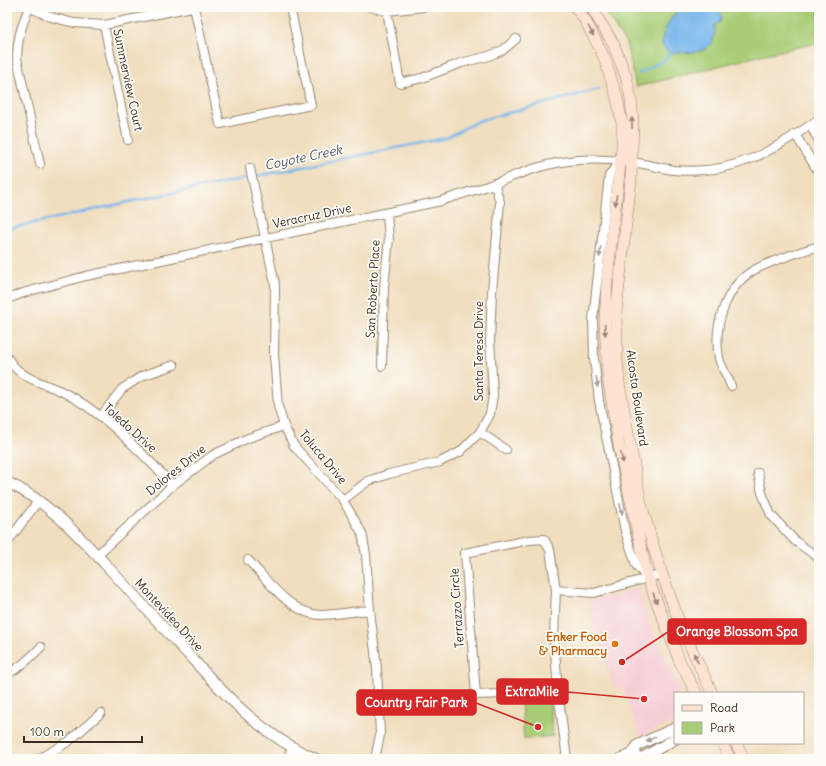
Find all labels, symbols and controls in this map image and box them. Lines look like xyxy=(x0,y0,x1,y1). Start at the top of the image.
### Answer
one-way arrow xyxy=(587,25,594,37)
street label: Summerview Court xyxy=(110,28,147,132)
one-way arrow xyxy=(629,116,635,129)
water label: Coyote Creek xyxy=(263,141,345,174)
one-way arrow xyxy=(612,194,619,206)
street label: Veracruz Drive xyxy=(271,200,353,231)
street label: San Roberto Place xyxy=(362,240,383,338)
one-way arrow xyxy=(597,246,603,258)
street label: Santa Teresa Drive xyxy=(471,301,486,401)
one-way arrow xyxy=(602,324,608,337)
street label: Alcosta Boulevard xyxy=(623,349,652,447)
one-way arrow xyxy=(594,376,600,388)
street label: Toledo Drive xyxy=(101,400,160,455)
street label: Toluca Drive xyxy=(296,427,350,487)
street label: Dolores Drive xyxy=(143,441,209,498)
one-way arrow xyxy=(619,452,625,465)
one-way arrow xyxy=(618,503,624,516)
street label: Terrazzo Circle xyxy=(446,568,467,648)
street label: Montevideo Drive xyxy=(132,575,207,654)
one-way arrow xyxy=(653,593,659,605)
callout: Orange Blossom Spa xyxy=(668,619,806,644)
text: Orange Blossom Spa xyxy=(676,623,799,640)
place label: Enker Food & Pharmacy xyxy=(539,629,607,659)
marker: Enker Food & Pharmacy xyxy=(610,639,620,649)
one-way arrow xyxy=(693,652,699,663)
callout: ExtraMile xyxy=(497,679,568,704)
text: ExtraMile xyxy=(505,683,559,700)
callout: Country Fair Park xyxy=(357,690,476,715)
legend xyxy=(674,692,804,744)
text: Country Fair Park xyxy=(364,694,468,711)
text: Road xyxy=(710,700,738,715)
scale bar xyxy=(24,718,142,744)
text: Park xyxy=(710,720,735,735)
text: 100 m xyxy=(30,724,64,739)
one-way arrow xyxy=(645,736,657,742)

